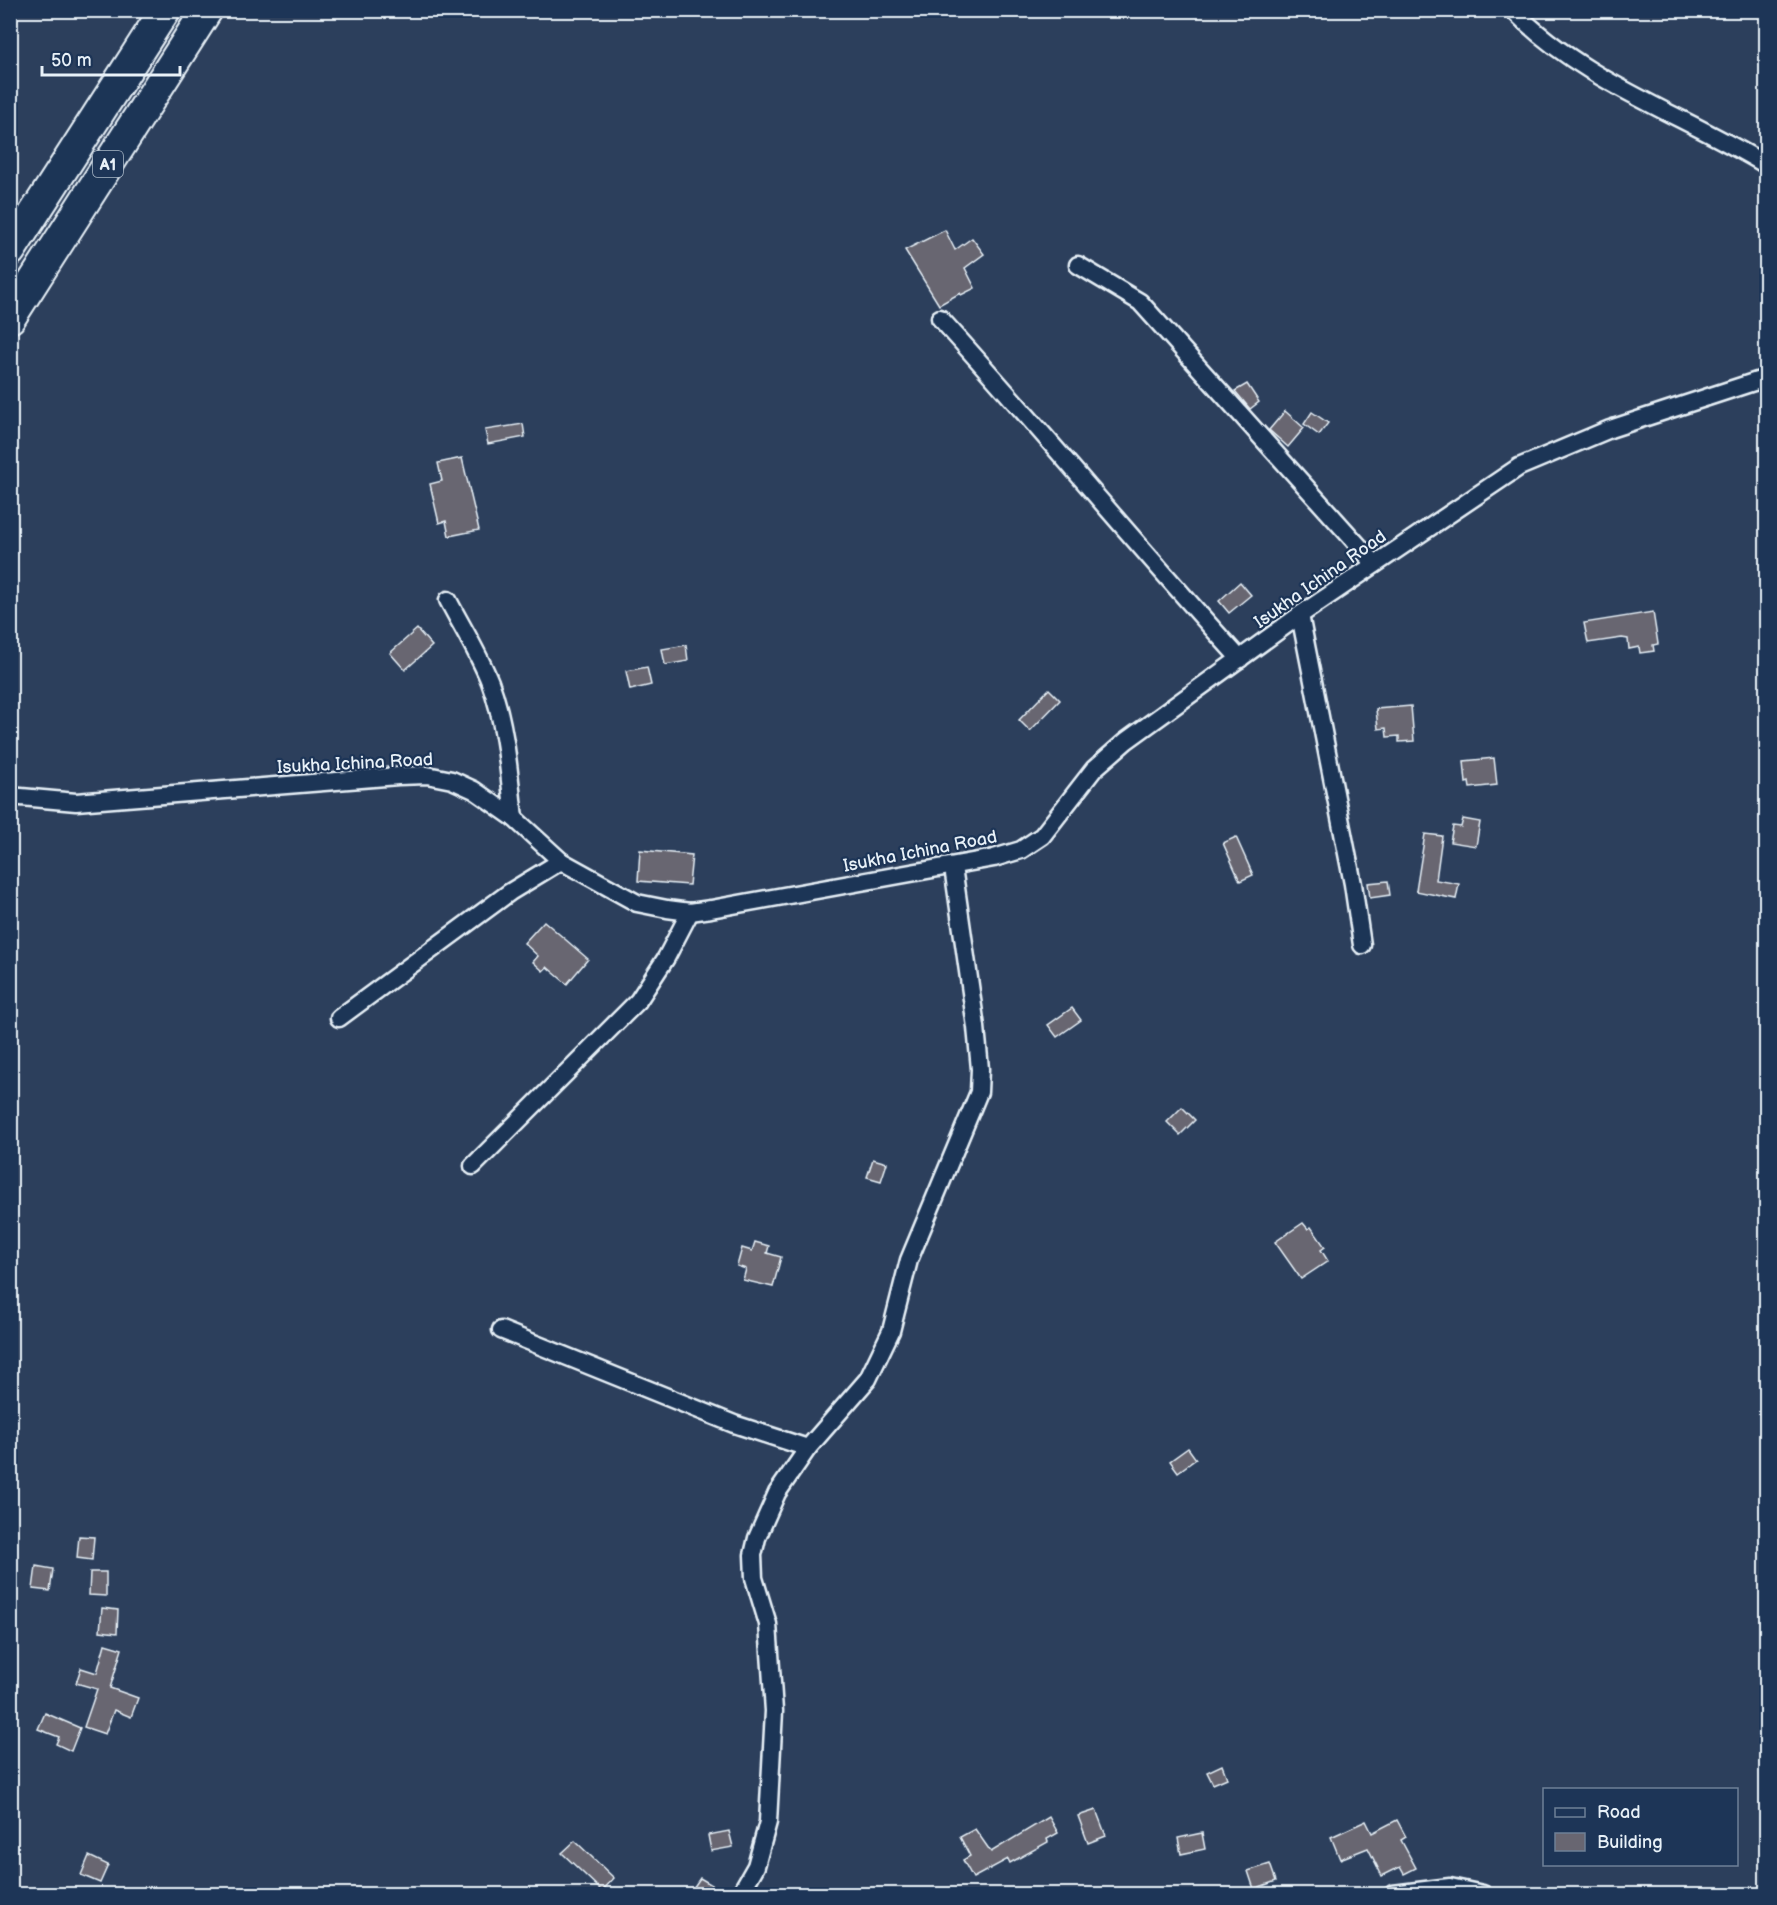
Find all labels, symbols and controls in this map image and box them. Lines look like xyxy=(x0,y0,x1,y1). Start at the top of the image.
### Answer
scale bar xyxy=(42,39,180,77)
text: 50 m xyxy=(51,50,92,71)
road number: A1 xyxy=(93,151,123,177)
street label: Isukha Ichina Road xyxy=(1250,526,1390,633)
street label: Isukha Ichina Road xyxy=(276,749,434,778)
street label: Isukha Ichina Road xyxy=(841,826,999,877)
legend xyxy=(1543,1788,1738,1866)
text: Road xyxy=(1597,1802,1641,1823)
text: Building xyxy=(1597,1832,1663,1853)

